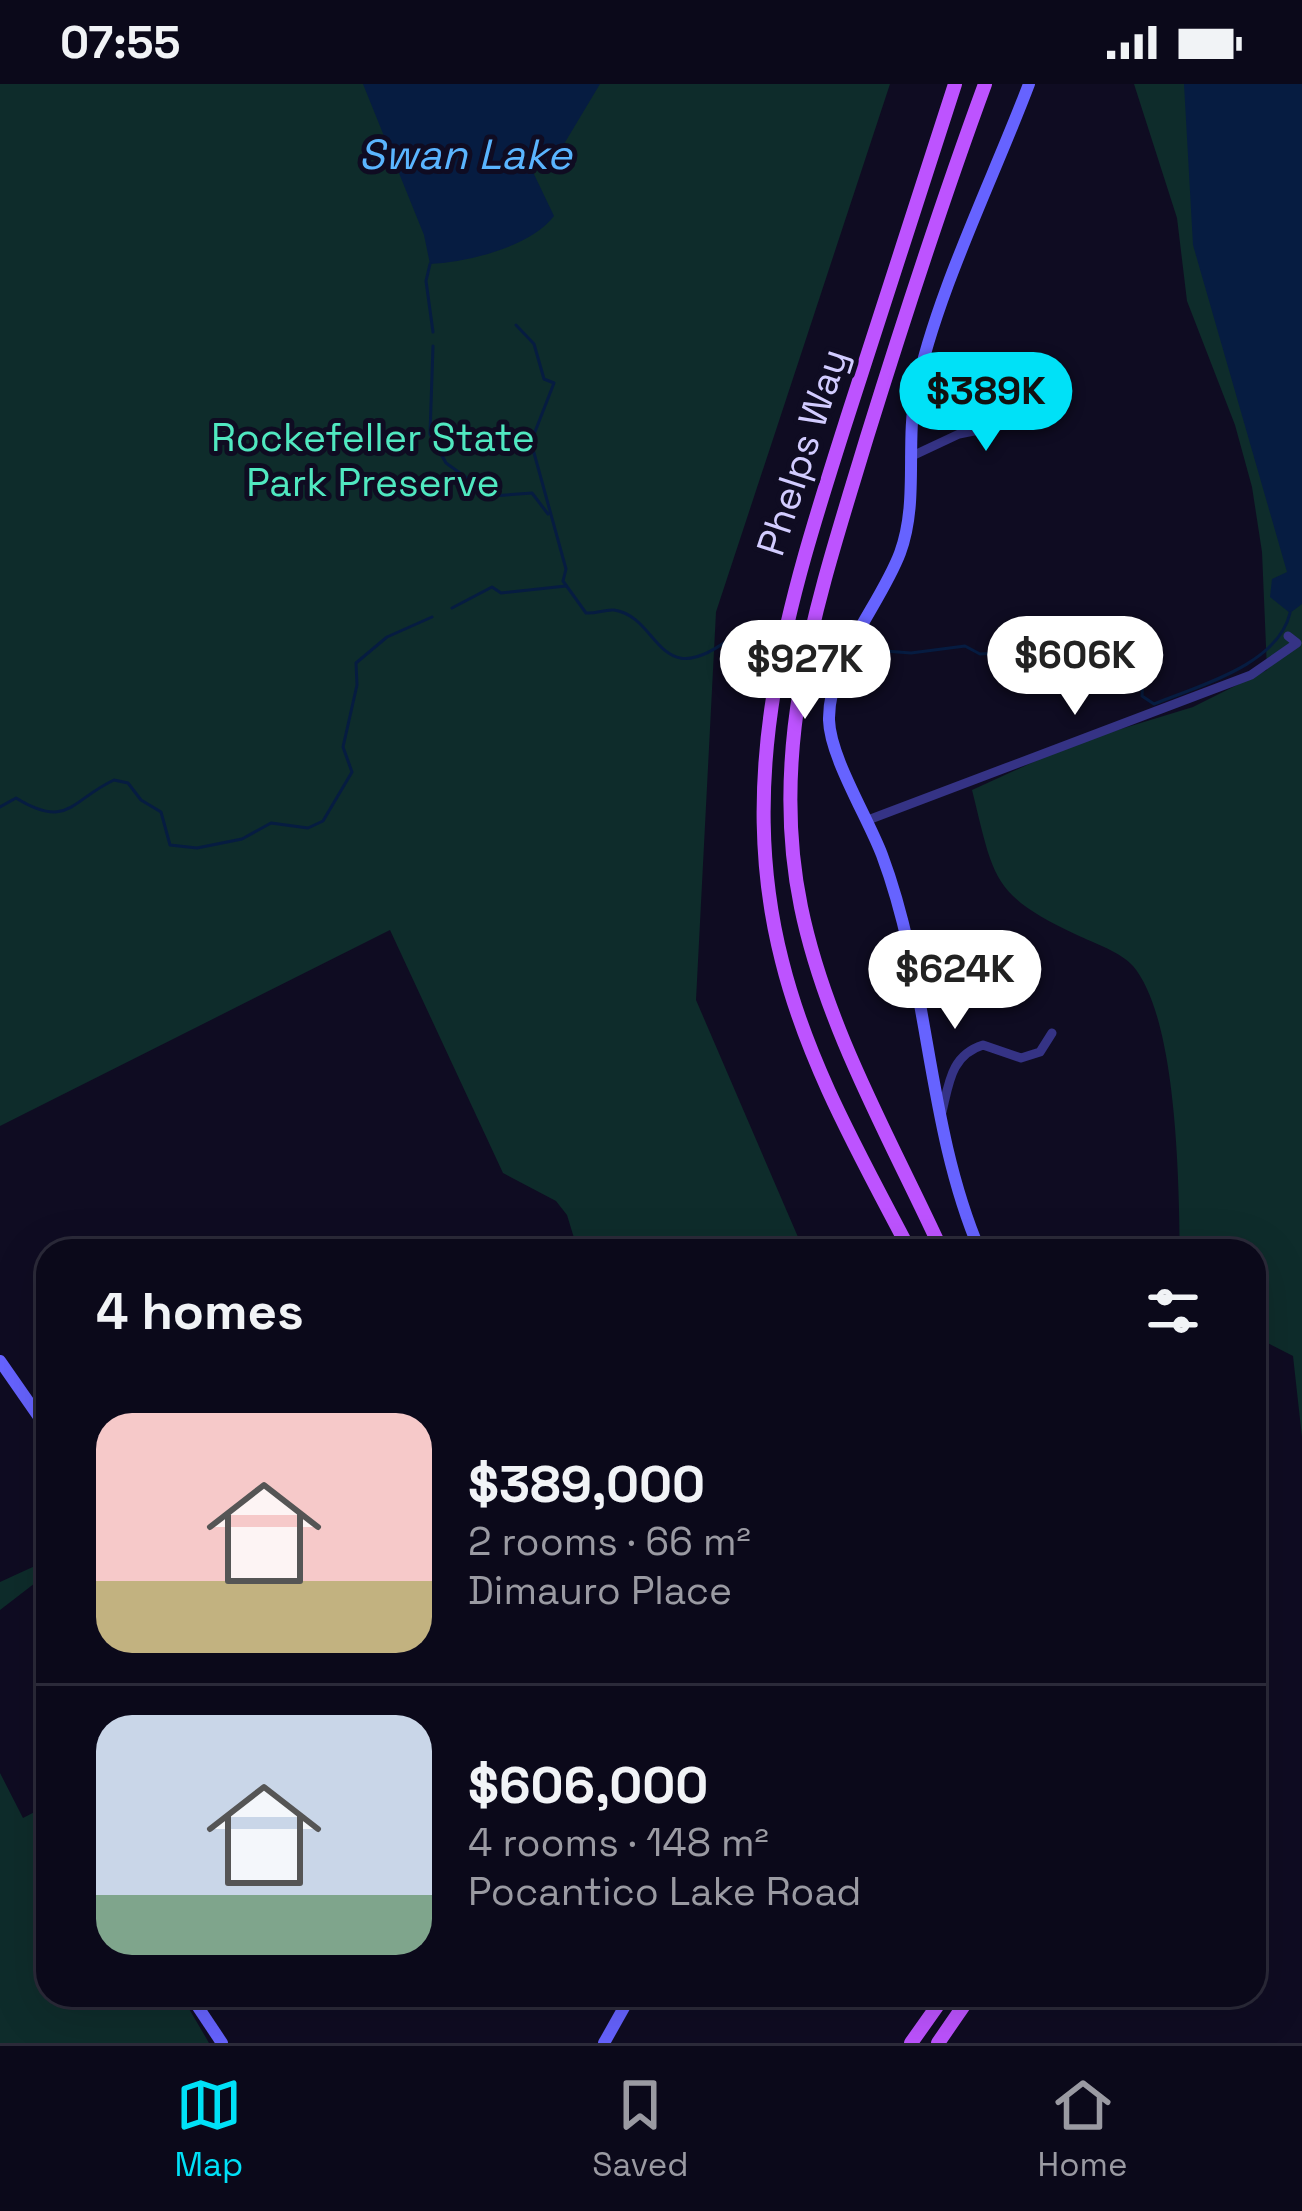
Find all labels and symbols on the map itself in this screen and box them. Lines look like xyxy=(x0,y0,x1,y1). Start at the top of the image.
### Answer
water label: Swan Lake xyxy=(358,128,574,181)
street label: Phelps Way xyxy=(745,342,859,562)
pin: $389K xyxy=(902,352,1070,454)
park label: Rockefeller State Park Preserve xyxy=(211,413,535,507)
pin: $606K xyxy=(991,616,1159,718)
pin: $927K xyxy=(721,620,889,722)
pin: $624K xyxy=(871,930,1039,1032)

